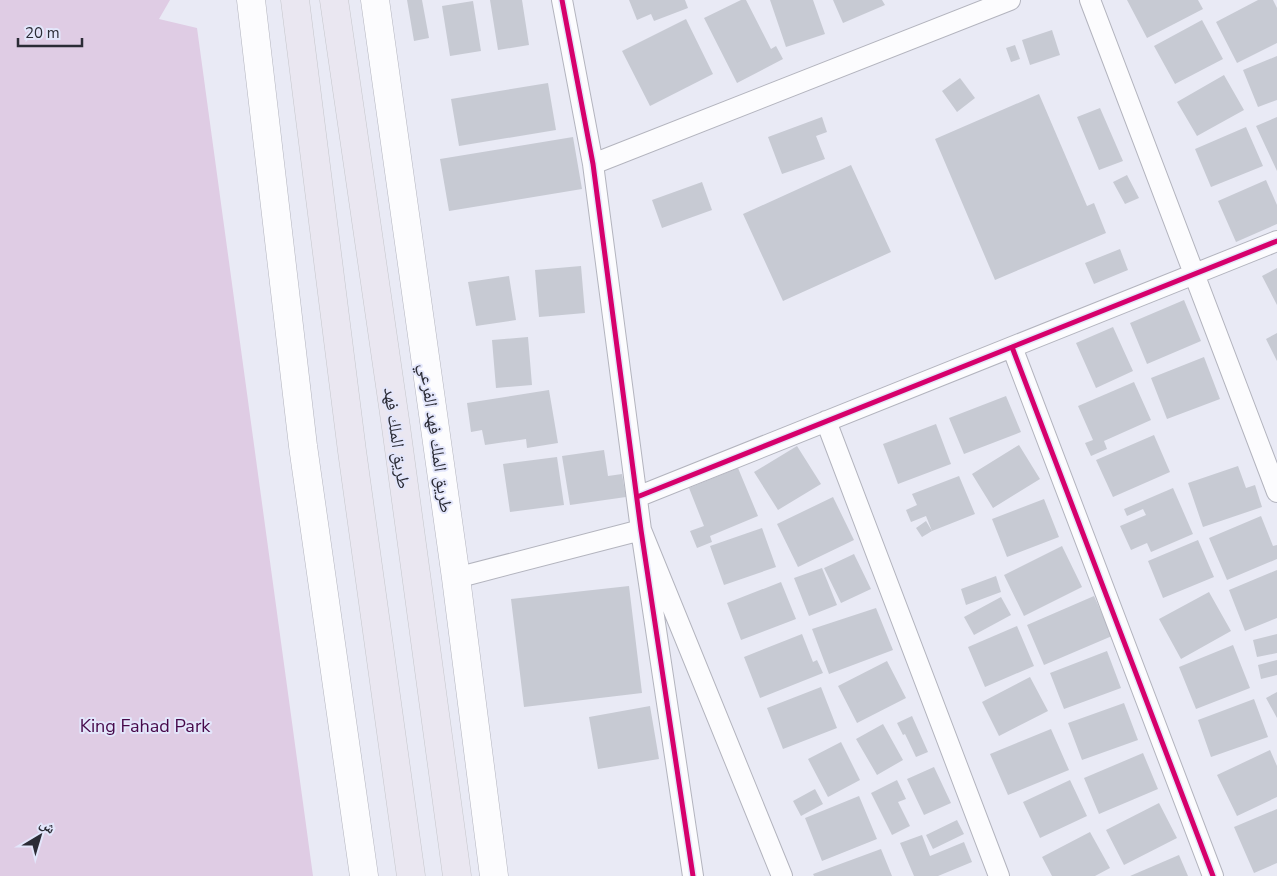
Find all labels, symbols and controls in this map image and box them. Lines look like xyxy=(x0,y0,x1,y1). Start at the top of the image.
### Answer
scale bar xyxy=(18,15,81,47)
text: 20 m xyxy=(25,23,60,43)
street label: طريق الملك فهد الفرعي xyxy=(411,362,458,515)
street label: طريق الملك فهد xyxy=(378,386,416,490)
park label: King Fahad Park xyxy=(80,714,211,738)
north arrow xyxy=(15,811,65,861)
text: ش xyxy=(36,814,60,838)

